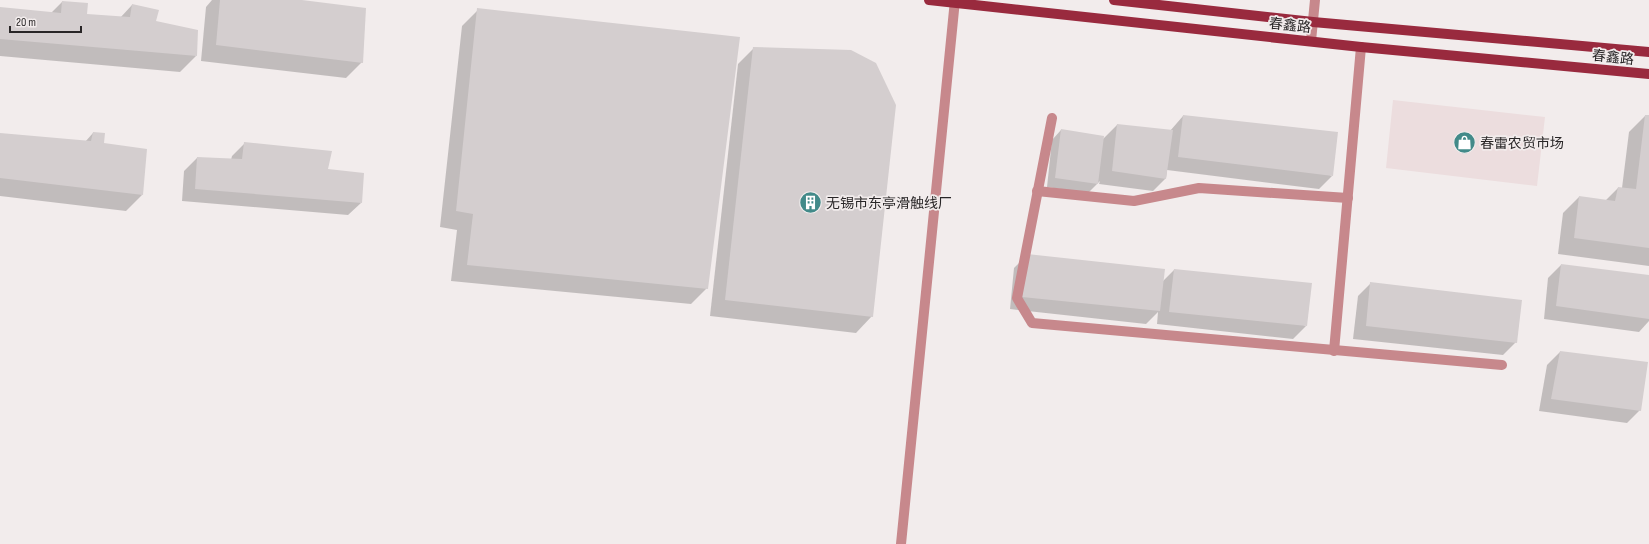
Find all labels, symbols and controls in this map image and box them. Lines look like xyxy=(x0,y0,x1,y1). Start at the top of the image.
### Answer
scale bar xyxy=(10,8,81,34)
text: 20 m xyxy=(16,15,36,30)
street label: 春鑫路 xyxy=(1268,15,1312,36)
street label: 春鑫路 xyxy=(1591,47,1635,68)
shop icon: 春雷农贸市场 xyxy=(1452,130,1478,156)
place label: 春雷农贸市场 xyxy=(1480,135,1564,152)
building icon: 无锡市东亭滑触线厂 xyxy=(798,190,824,216)
place label: 无锡市东亭滑触线厂 xyxy=(826,195,952,212)

